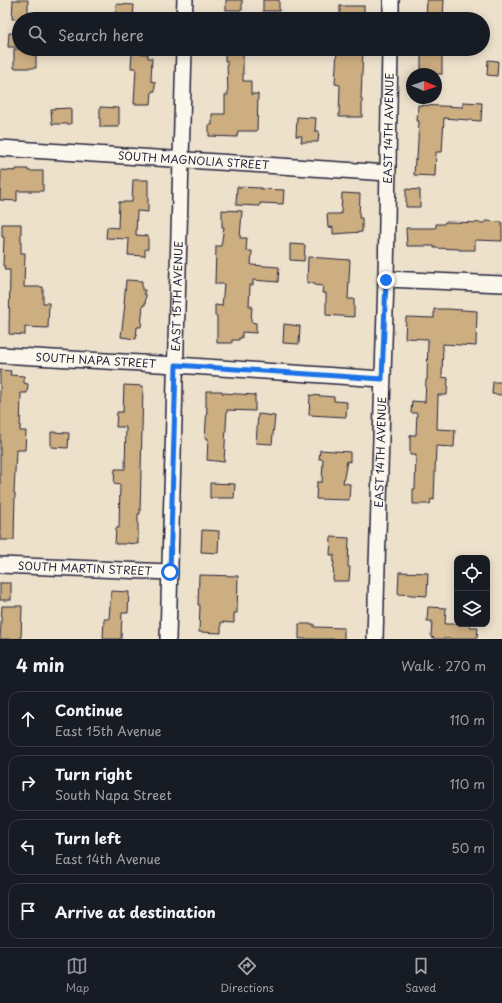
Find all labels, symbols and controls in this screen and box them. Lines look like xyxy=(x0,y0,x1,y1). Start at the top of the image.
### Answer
search box xyxy=(12,12,490,56)
icon: search xyxy=(26,23,48,45)
text: Search here xyxy=(58,23,144,46)
north arrow xyxy=(406,68,442,104)
street label: EAST 14TH AVENUE xyxy=(379,72,398,184)
street label: SOUTH MAGNOLIA STREET xyxy=(117,147,270,173)
street label: EAST 15TH AVENUE xyxy=(167,241,187,352)
route end xyxy=(377,271,395,289)
street label: SOUTH NAPA STREET xyxy=(35,348,157,372)
street label: EAST 14TH AVENUE xyxy=(370,396,390,508)
map controls xyxy=(454,555,490,627)
button: locate xyxy=(454,555,490,591)
street label: SOUTH MARTIN STREET xyxy=(18,557,153,579)
route start xyxy=(161,563,179,581)
button: layers xyxy=(454,591,490,627)
text: 4 min xyxy=(16,652,64,678)
text: Walk · 270 m xyxy=(401,656,486,675)
text: Continue xyxy=(55,698,123,721)
icon: ahead xyxy=(17,708,39,730)
text: 110 m xyxy=(450,710,485,729)
text: East 15th Avenue xyxy=(55,721,162,740)
text: Turn right xyxy=(55,762,132,785)
icon: right xyxy=(17,772,39,794)
text: 110 m xyxy=(450,774,485,793)
text: South Napa Street xyxy=(55,785,172,804)
text: Turn left xyxy=(55,826,121,849)
icon: left xyxy=(17,836,39,858)
text: 50 m xyxy=(451,838,485,857)
text: East 14th Avenue xyxy=(55,849,161,868)
icon: arrive xyxy=(17,900,39,922)
text: Arrive at destination xyxy=(55,900,216,923)
tab: Map xyxy=(66,955,89,996)
tab: Directions xyxy=(220,955,274,996)
tab: Saved xyxy=(405,955,436,996)

